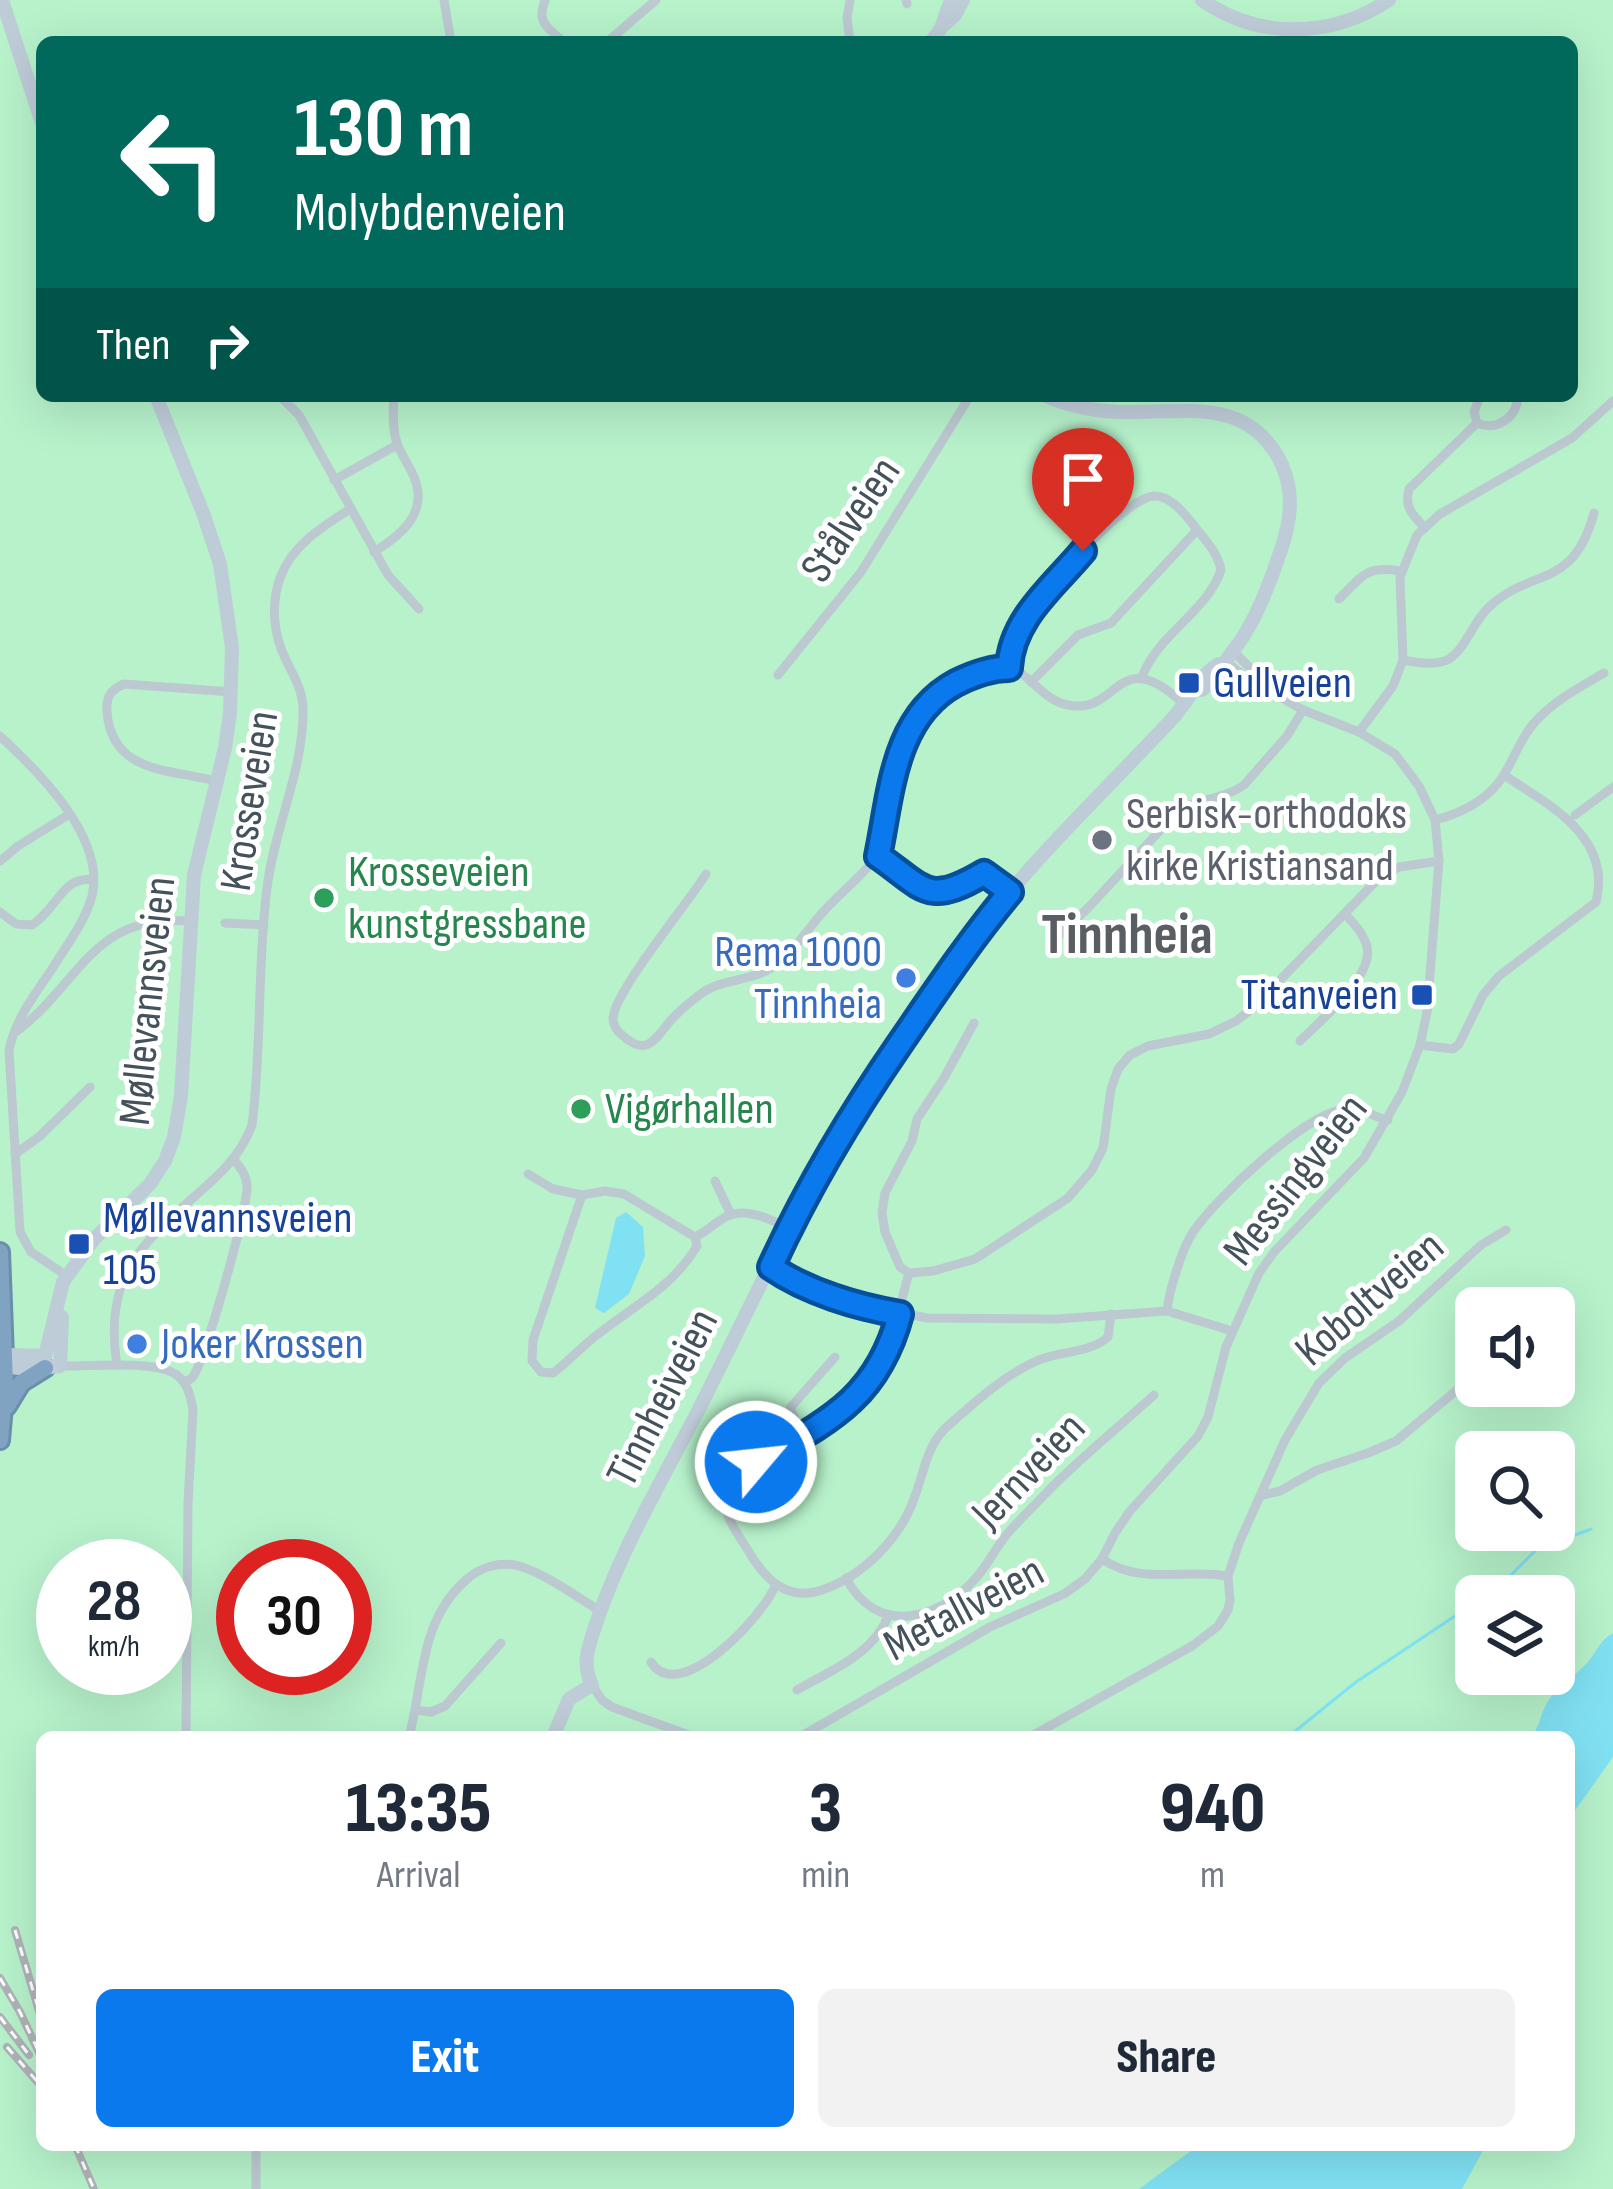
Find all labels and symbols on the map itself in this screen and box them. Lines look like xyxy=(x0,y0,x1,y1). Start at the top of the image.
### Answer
pin xyxy=(1032,428,1134,551)
street label: Stålveien xyxy=(789,447,913,593)
place label: Gullveien xyxy=(1213,656,1352,711)
marker: Gullveien xyxy=(1176,670,1202,696)
street label: Krosseveien xyxy=(209,707,291,895)
place label: Serbisk-orthodoks kirke Kristiansand xyxy=(1126,787,1407,894)
marker: Serbisk-orthodoks kirke Kristiansand xyxy=(1089,827,1115,853)
place label: Krosseveien kunstgressbane xyxy=(348,845,587,952)
street label: Møllevannsveien xyxy=(108,874,188,1128)
marker: Krosseveien kunstgressbane xyxy=(311,885,337,911)
district label: Tinnheia xyxy=(1041,902,1213,970)
place label: Rema 1000 Tinnheia xyxy=(714,925,882,1032)
marker: Rema 1000 Tinnheia xyxy=(893,965,919,991)
place label: Titanveien xyxy=(1241,968,1398,1023)
marker: Titanveien xyxy=(1409,982,1435,1008)
place label: Vigørhallen xyxy=(605,1082,774,1137)
street label: Messingveien xyxy=(1212,1083,1380,1277)
marker: Vigørhallen xyxy=(568,1096,594,1122)
place label: Møllevannsveien 105 xyxy=(103,1191,352,1298)
street label: Koboltveien xyxy=(1285,1220,1455,1378)
marker: Møllevannsveien 105 xyxy=(66,1231,92,1257)
street label: Tinnheiveien xyxy=(595,1300,731,1496)
place label: Joker Krossen xyxy=(160,1317,364,1372)
marker: Joker Krossen xyxy=(124,1331,150,1357)
position arrow xyxy=(693,1399,819,1525)
street label: Jernveien xyxy=(960,1401,1097,1541)
speed limit sign: 30 xyxy=(216,1539,372,1695)
street label: Metallveien xyxy=(875,1544,1053,1674)

